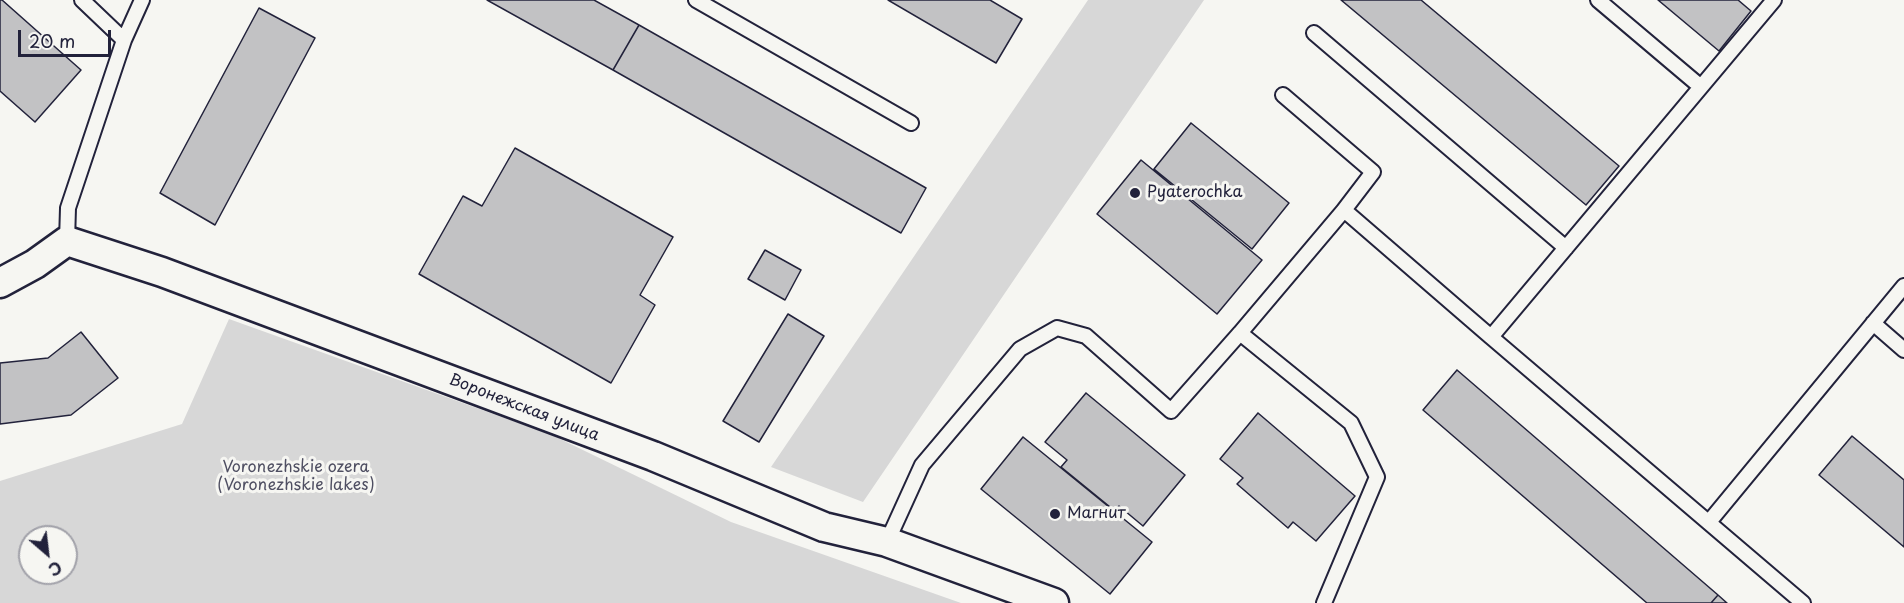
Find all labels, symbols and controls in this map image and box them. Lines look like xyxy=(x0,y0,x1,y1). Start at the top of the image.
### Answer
scale bar xyxy=(21,18,114,56)
text: 20 m xyxy=(29,27,75,54)
place label: Pyaterochka xyxy=(1147,183,1242,203)
marker: Pyaterochka xyxy=(1128,186,1142,200)
street label: Воронежская улица xyxy=(446,370,602,446)
park label: Voronezhskie ozera (Voronezhskie lakes) xyxy=(217,458,375,496)
place label: Магнит xyxy=(1067,504,1126,524)
marker: Магнит xyxy=(1048,507,1062,521)
north arrow xyxy=(18,525,78,585)
text: С xyxy=(45,556,66,583)

